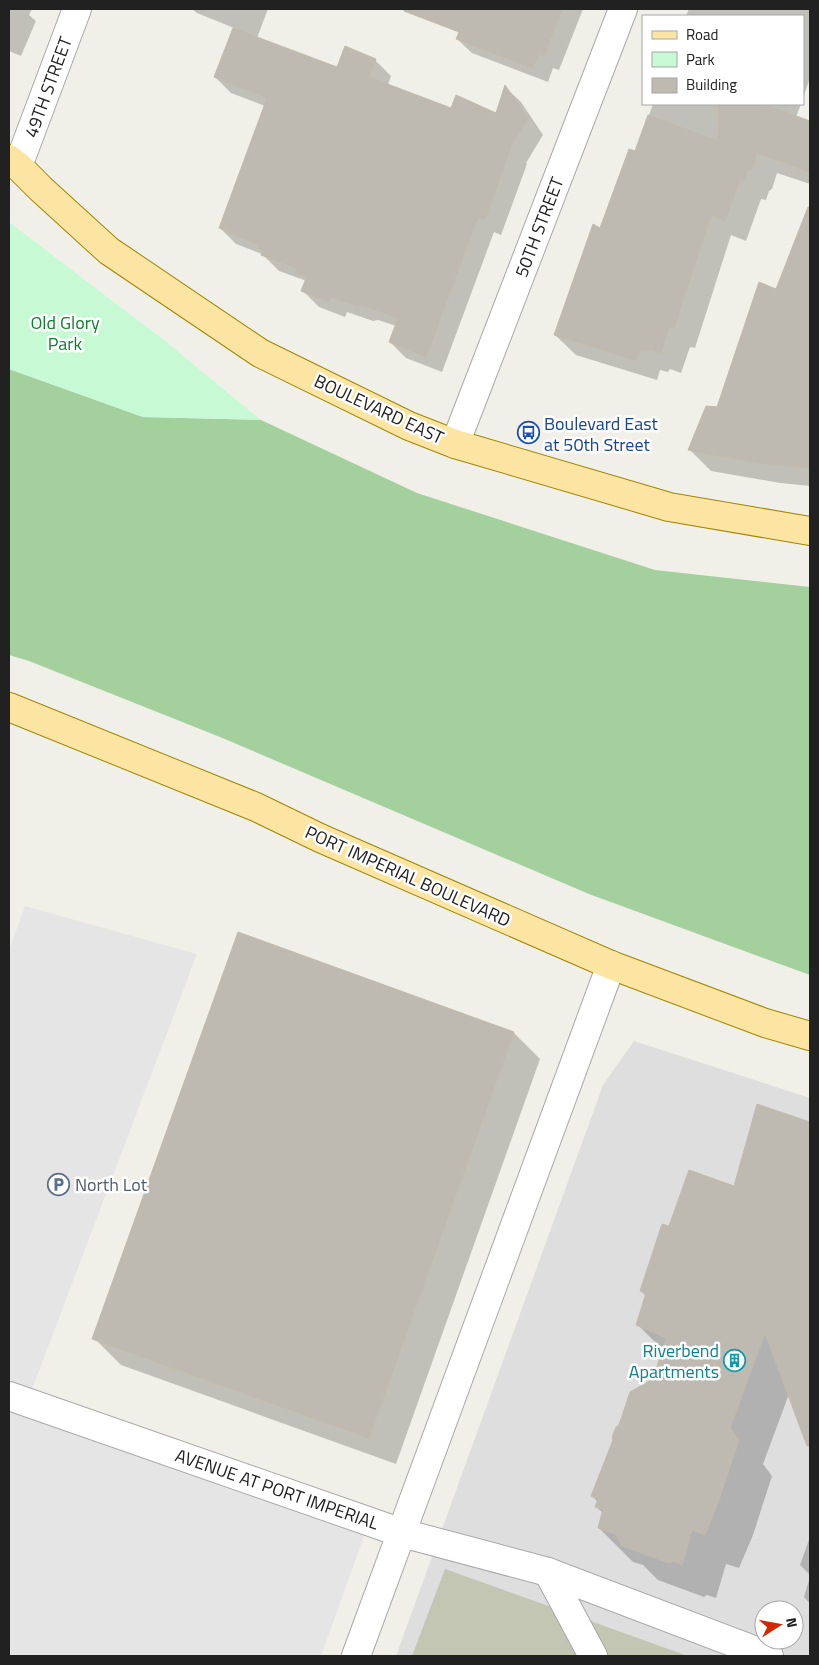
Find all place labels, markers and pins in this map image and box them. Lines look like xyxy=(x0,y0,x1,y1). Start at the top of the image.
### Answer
place label: Boulevard East at 50th Street xyxy=(544,410,659,458)
bus stop icon: Boulevard East at 50th Street xyxy=(516,421,540,445)
place label: North Lot xyxy=(75,1171,148,1198)
parking icon: North Lot xyxy=(47,1172,71,1196)
place label: Riverbend Apartments xyxy=(629,1337,719,1385)
building icon: Riverbend Apartments xyxy=(723,1348,747,1372)

